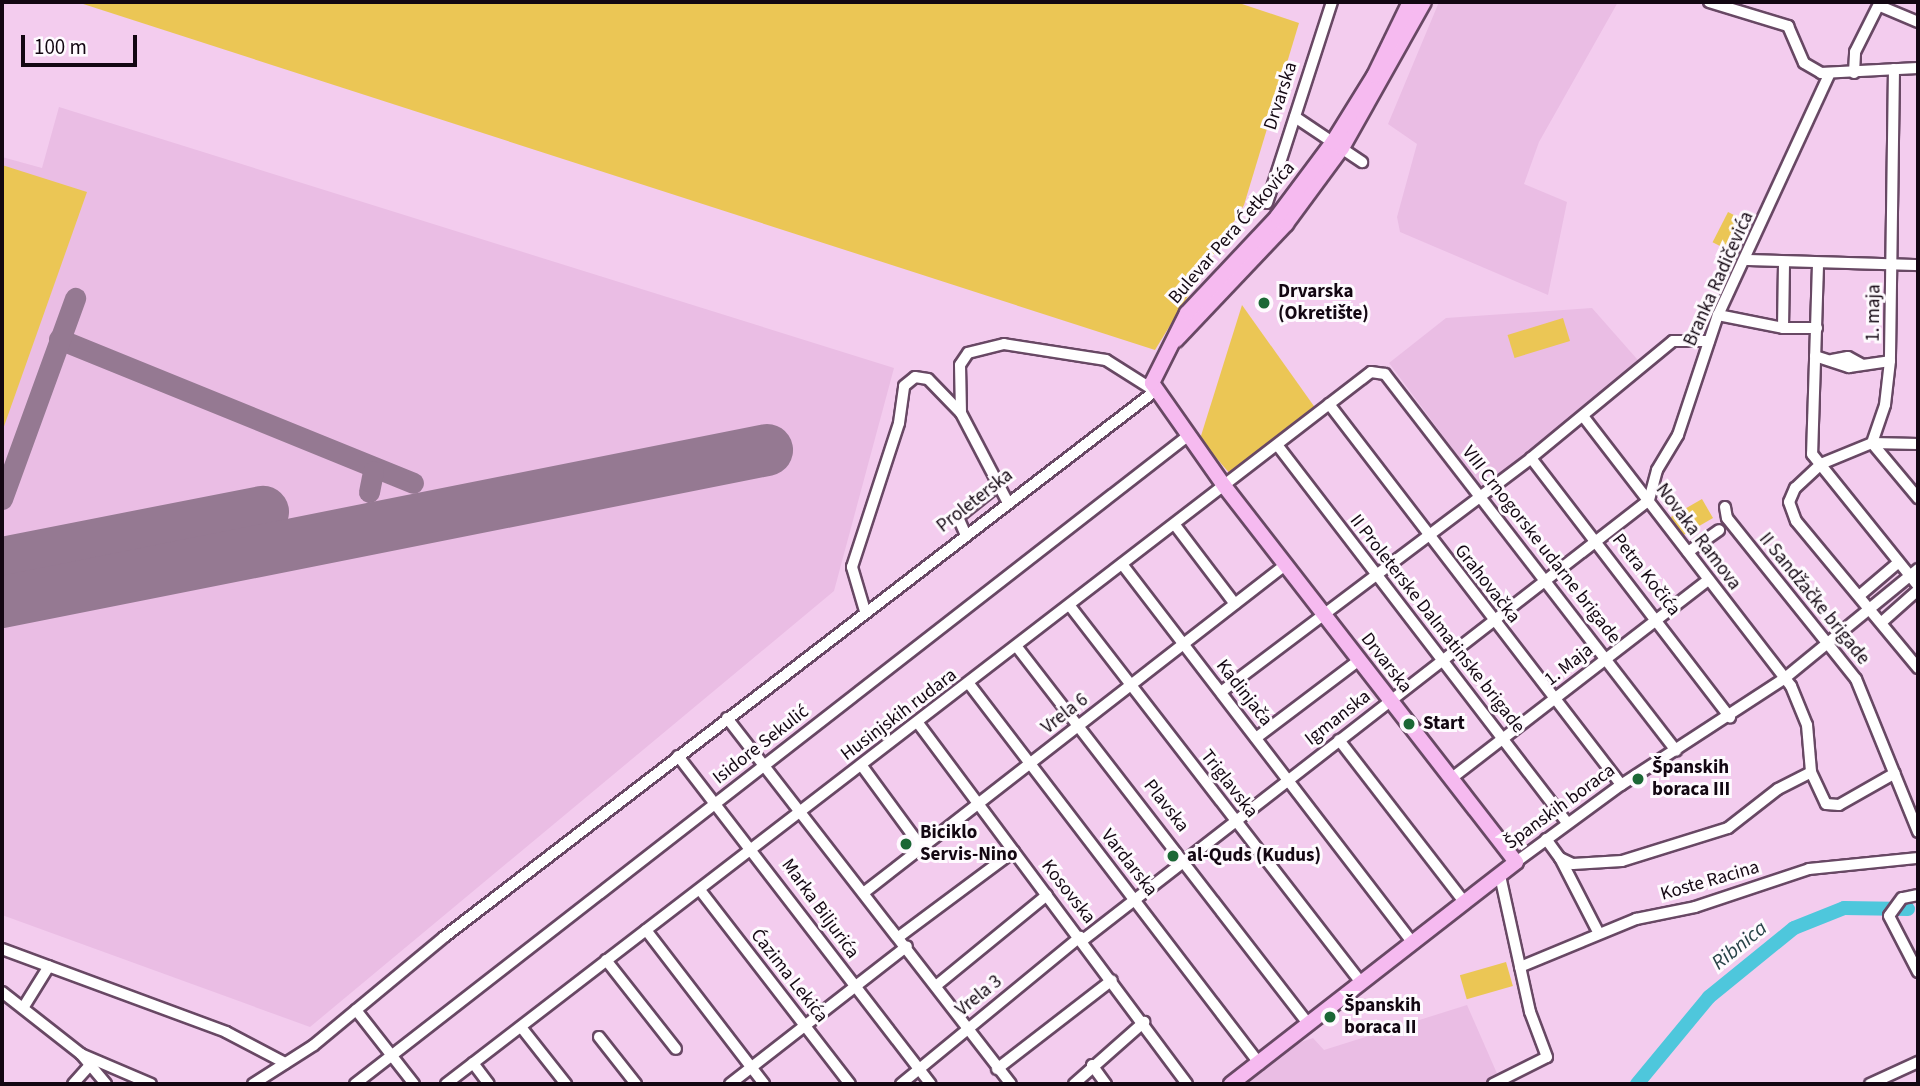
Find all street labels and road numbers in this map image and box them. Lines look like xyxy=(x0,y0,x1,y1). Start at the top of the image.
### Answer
street label: Drvarska xyxy=(1259,59,1303,133)
street label: Bulevar Pera Ćetkovića xyxy=(1164,157,1300,309)
street label: Branka Radičevića xyxy=(1679,208,1759,350)
street label: 1. maja xyxy=(1862,284,1886,342)
street label: VIII Crnogorske udarne brigade xyxy=(1457,442,1625,648)
street label: Proleterska xyxy=(932,464,1018,538)
street label: Novaka Ramova xyxy=(1651,479,1745,595)
street label: II Proleterske Dalmatinske brigade xyxy=(1345,510,1529,738)
street label: II Sandžačke brigade xyxy=(1754,528,1874,670)
street label: Petra Kočića xyxy=(1607,529,1685,621)
street label: Grahovačka xyxy=(1449,540,1525,628)
street label: Drvarska xyxy=(1355,628,1417,698)
street label: 1. Maja xyxy=(1540,639,1598,691)
street label: Kadinjača xyxy=(1211,655,1277,731)
street label: Husinjskih rudara xyxy=(836,664,962,766)
street label: Igmanska xyxy=(1301,685,1375,751)
street label: Vrela 6 xyxy=(1037,689,1093,739)
street label: Isidore Sekulić xyxy=(709,701,813,789)
street label: Triglavska xyxy=(1195,745,1263,823)
street label: Španskih boraca xyxy=(1500,759,1620,855)
street label: Plavska xyxy=(1138,775,1194,837)
street label: Vardarska xyxy=(1096,825,1162,901)
street label: Marka Biljurića xyxy=(776,855,864,963)
street label: Kosovska xyxy=(1036,855,1100,929)
street label: Koste Racina xyxy=(1658,856,1762,906)
street label: Ćazima Lekića xyxy=(745,925,833,1027)
street label: Vrela 3 xyxy=(951,970,1007,1022)

